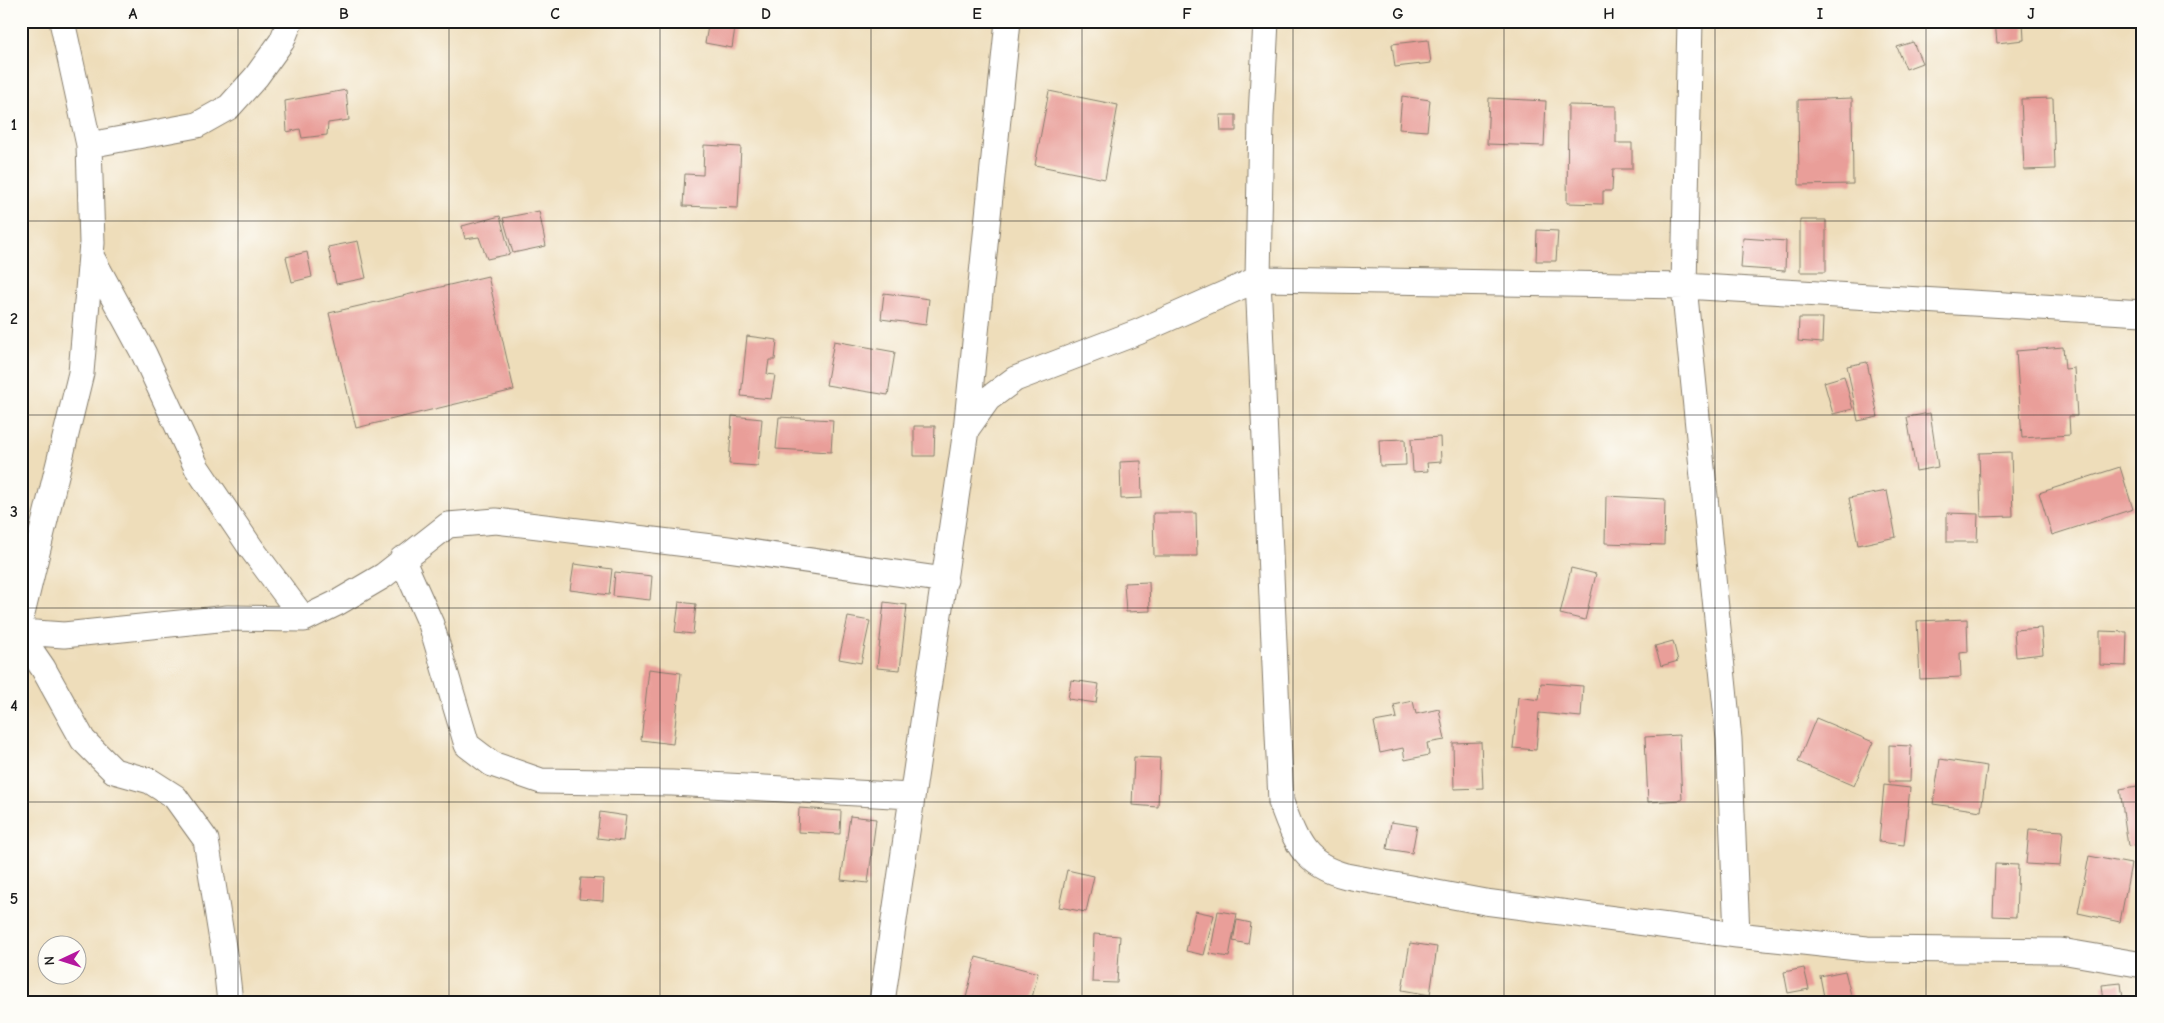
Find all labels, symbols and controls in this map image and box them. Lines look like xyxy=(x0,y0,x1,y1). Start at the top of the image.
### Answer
text: A xyxy=(129,5,138,23)
text: B xyxy=(339,5,349,23)
text: C xyxy=(550,5,560,23)
text: D xyxy=(761,5,771,23)
text: E xyxy=(972,5,982,23)
text: F xyxy=(1182,5,1192,23)
text: G xyxy=(1392,5,1404,23)
text: H xyxy=(1603,5,1615,23)
text: I xyxy=(1817,5,1823,23)
text: J xyxy=(2027,5,2035,23)
text: 1 xyxy=(11,116,17,134)
text: 2 xyxy=(10,310,18,328)
text: 3 xyxy=(10,503,18,521)
text: 4 xyxy=(10,697,18,715)
text: 5 xyxy=(10,890,18,908)
north arrow xyxy=(38,936,88,986)
text: N xyxy=(41,956,58,966)

